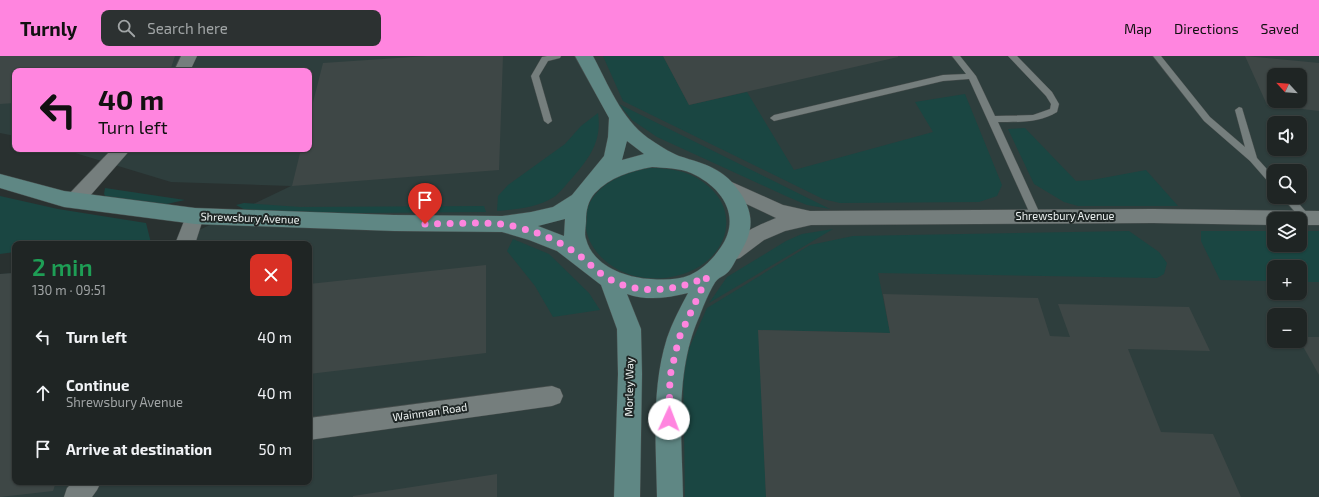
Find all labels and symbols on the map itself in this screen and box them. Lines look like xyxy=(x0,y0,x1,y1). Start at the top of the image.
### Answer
north arrow xyxy=(1267,68,1307,108)
pin xyxy=(408,183,442,224)
street label: Shrewsbury Avenue xyxy=(200,209,300,226)
street label: Shrewsbury Avenue xyxy=(1016,209,1115,222)
street label: Morley Way xyxy=(621,357,636,417)
position arrow xyxy=(648,398,690,440)
street label: Wainman Road xyxy=(392,400,468,423)

